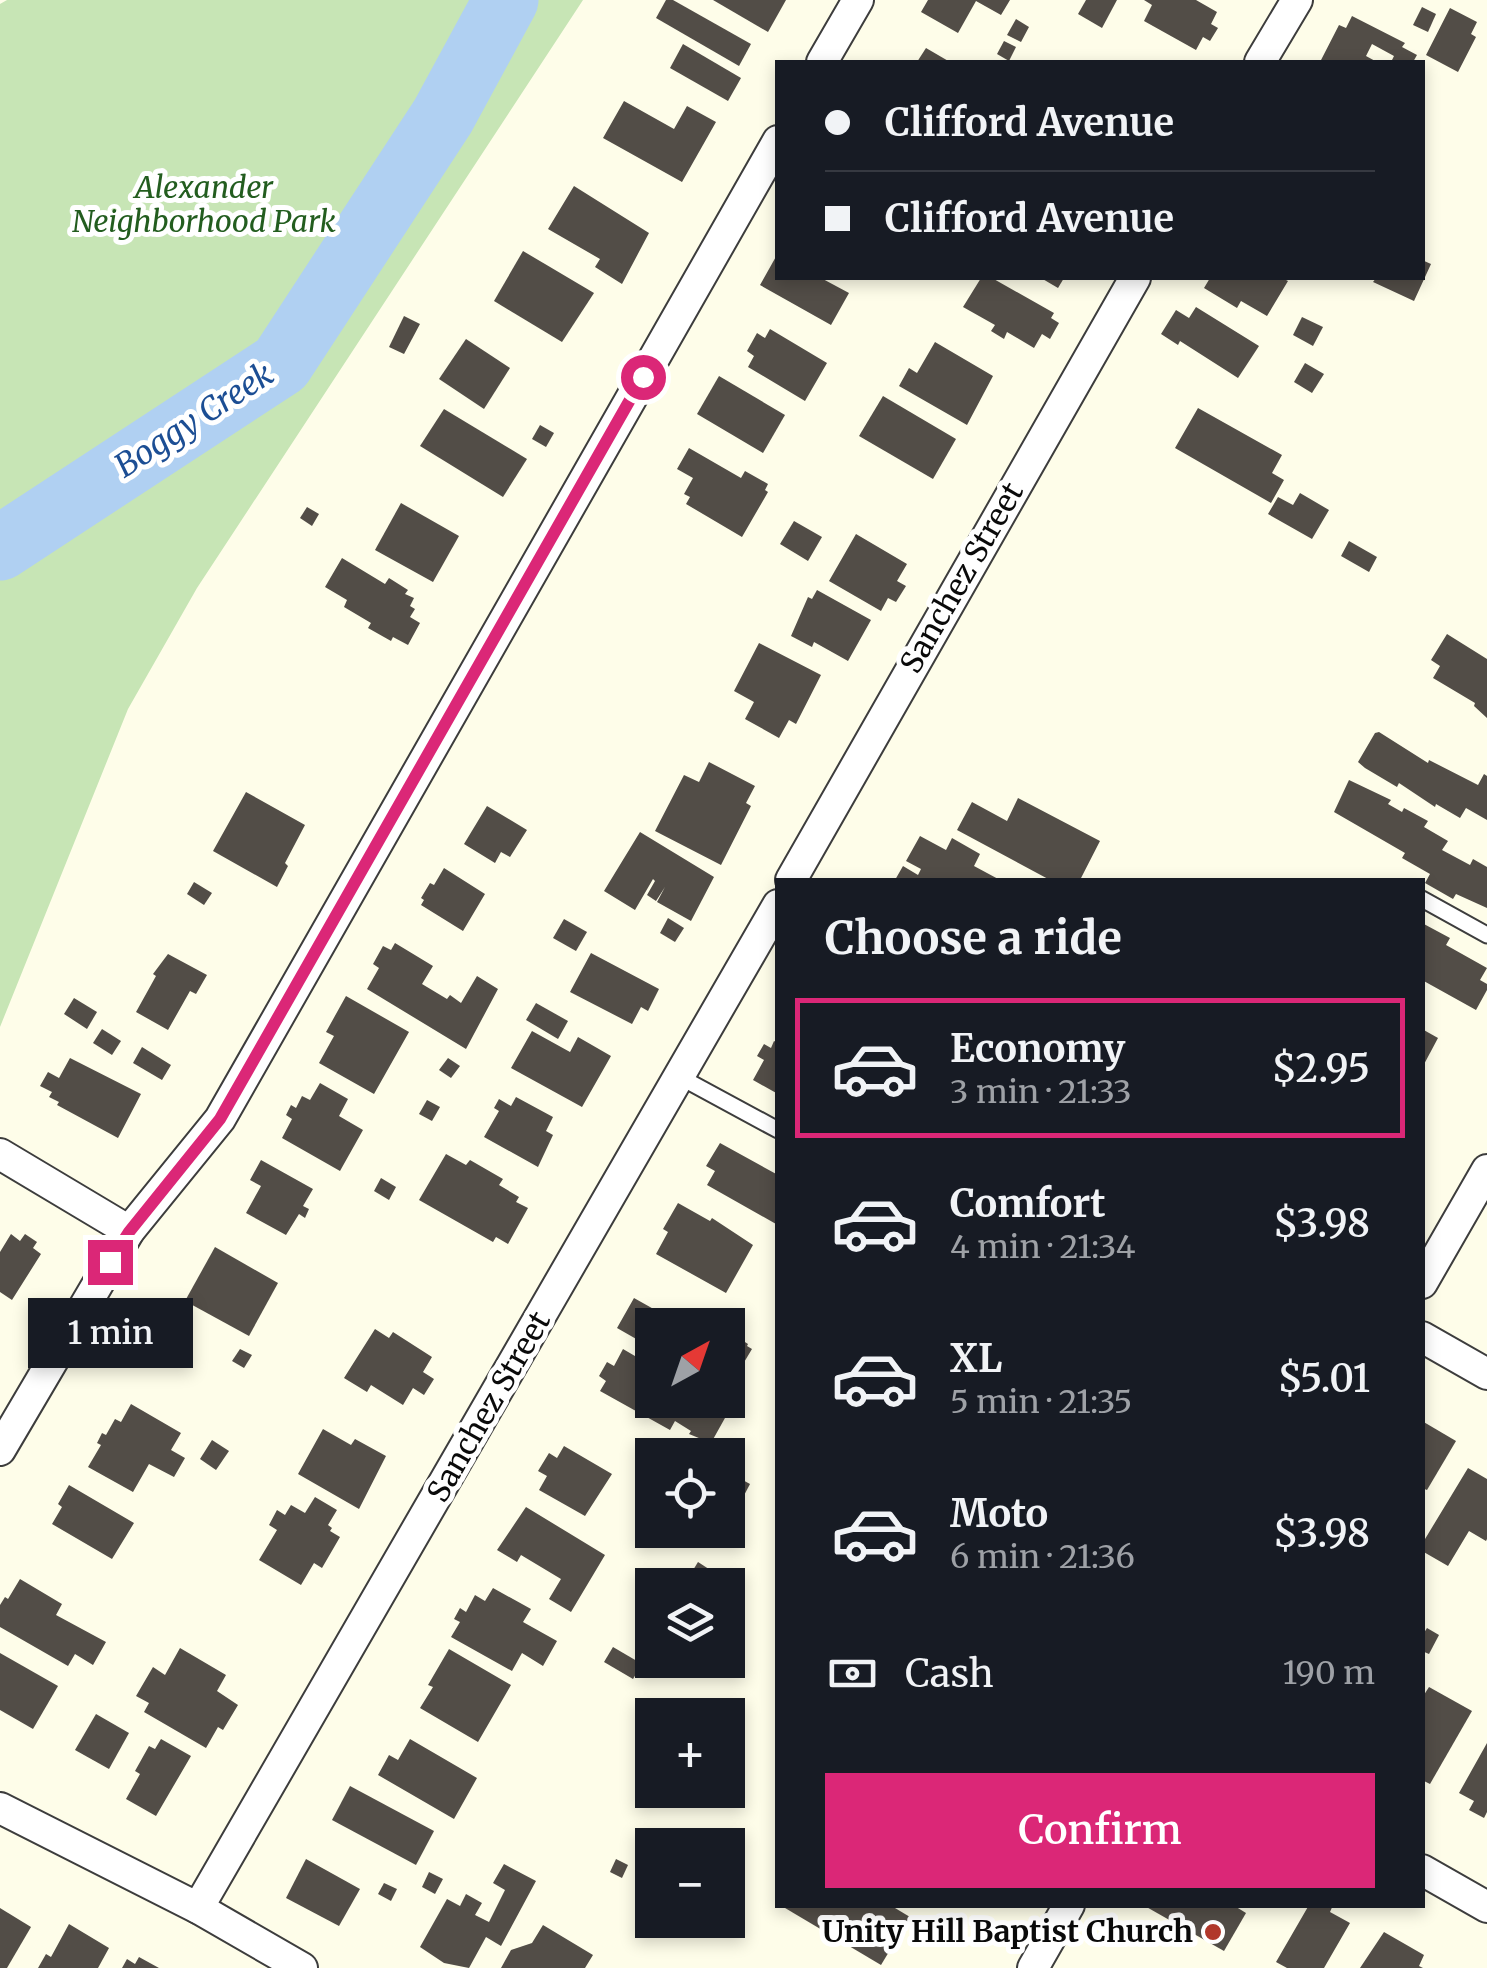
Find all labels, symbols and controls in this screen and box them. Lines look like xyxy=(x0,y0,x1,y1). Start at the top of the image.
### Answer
text: Clifford Avenue xyxy=(885,99,1174,146)
park label: Alexander Neighborhood Park xyxy=(72,168,337,240)
text: Clifford Avenue xyxy=(885,195,1174,242)
water label: Boggy Creek xyxy=(107,354,281,486)
route start xyxy=(621,355,666,400)
street label: Sanchez Street xyxy=(891,475,1031,680)
text: Choose a ride xyxy=(825,910,1122,966)
icon: car xyxy=(830,1023,920,1113)
text: Economy xyxy=(950,1025,1125,1072)
text: $2.95 xyxy=(1271,1045,1370,1092)
text: 3 min · 21:33 xyxy=(950,1072,1132,1112)
icon: car xyxy=(830,1178,920,1268)
text: Comfort xyxy=(950,1180,1106,1227)
text: $3.98 xyxy=(1273,1200,1370,1247)
text: 4 min · 21:34 xyxy=(950,1227,1136,1267)
route end xyxy=(88,1240,133,1285)
callout: 1 min xyxy=(28,1297,192,1367)
street label: Sanchez Street xyxy=(418,1304,558,1509)
north arrow xyxy=(635,1308,745,1418)
map controls xyxy=(635,1308,745,1938)
text: 1 min xyxy=(67,1313,154,1353)
icon: car xyxy=(830,1333,920,1423)
text: XL xyxy=(950,1335,1002,1382)
text: $5.01 xyxy=(1277,1355,1370,1402)
text: 5 min · 21:35 xyxy=(950,1382,1132,1422)
button: locate xyxy=(635,1438,745,1548)
icon: car xyxy=(830,1488,920,1578)
text: Moto xyxy=(950,1490,1048,1537)
text: $3.98 xyxy=(1273,1510,1370,1557)
text: 6 min · 21:36 xyxy=(950,1537,1135,1577)
button: layers xyxy=(635,1568,745,1678)
icon: cash xyxy=(825,1646,880,1701)
text: Cash xyxy=(905,1650,994,1697)
text: 190 m xyxy=(1283,1653,1375,1693)
button: + xyxy=(635,1698,745,1808)
button: Confirm xyxy=(825,1773,1375,1888)
button: − xyxy=(635,1828,745,1938)
place label: Unity Hill Baptist Church xyxy=(822,1912,1193,1950)
marker: Unity Hill Baptist Church xyxy=(1202,1921,1224,1943)

